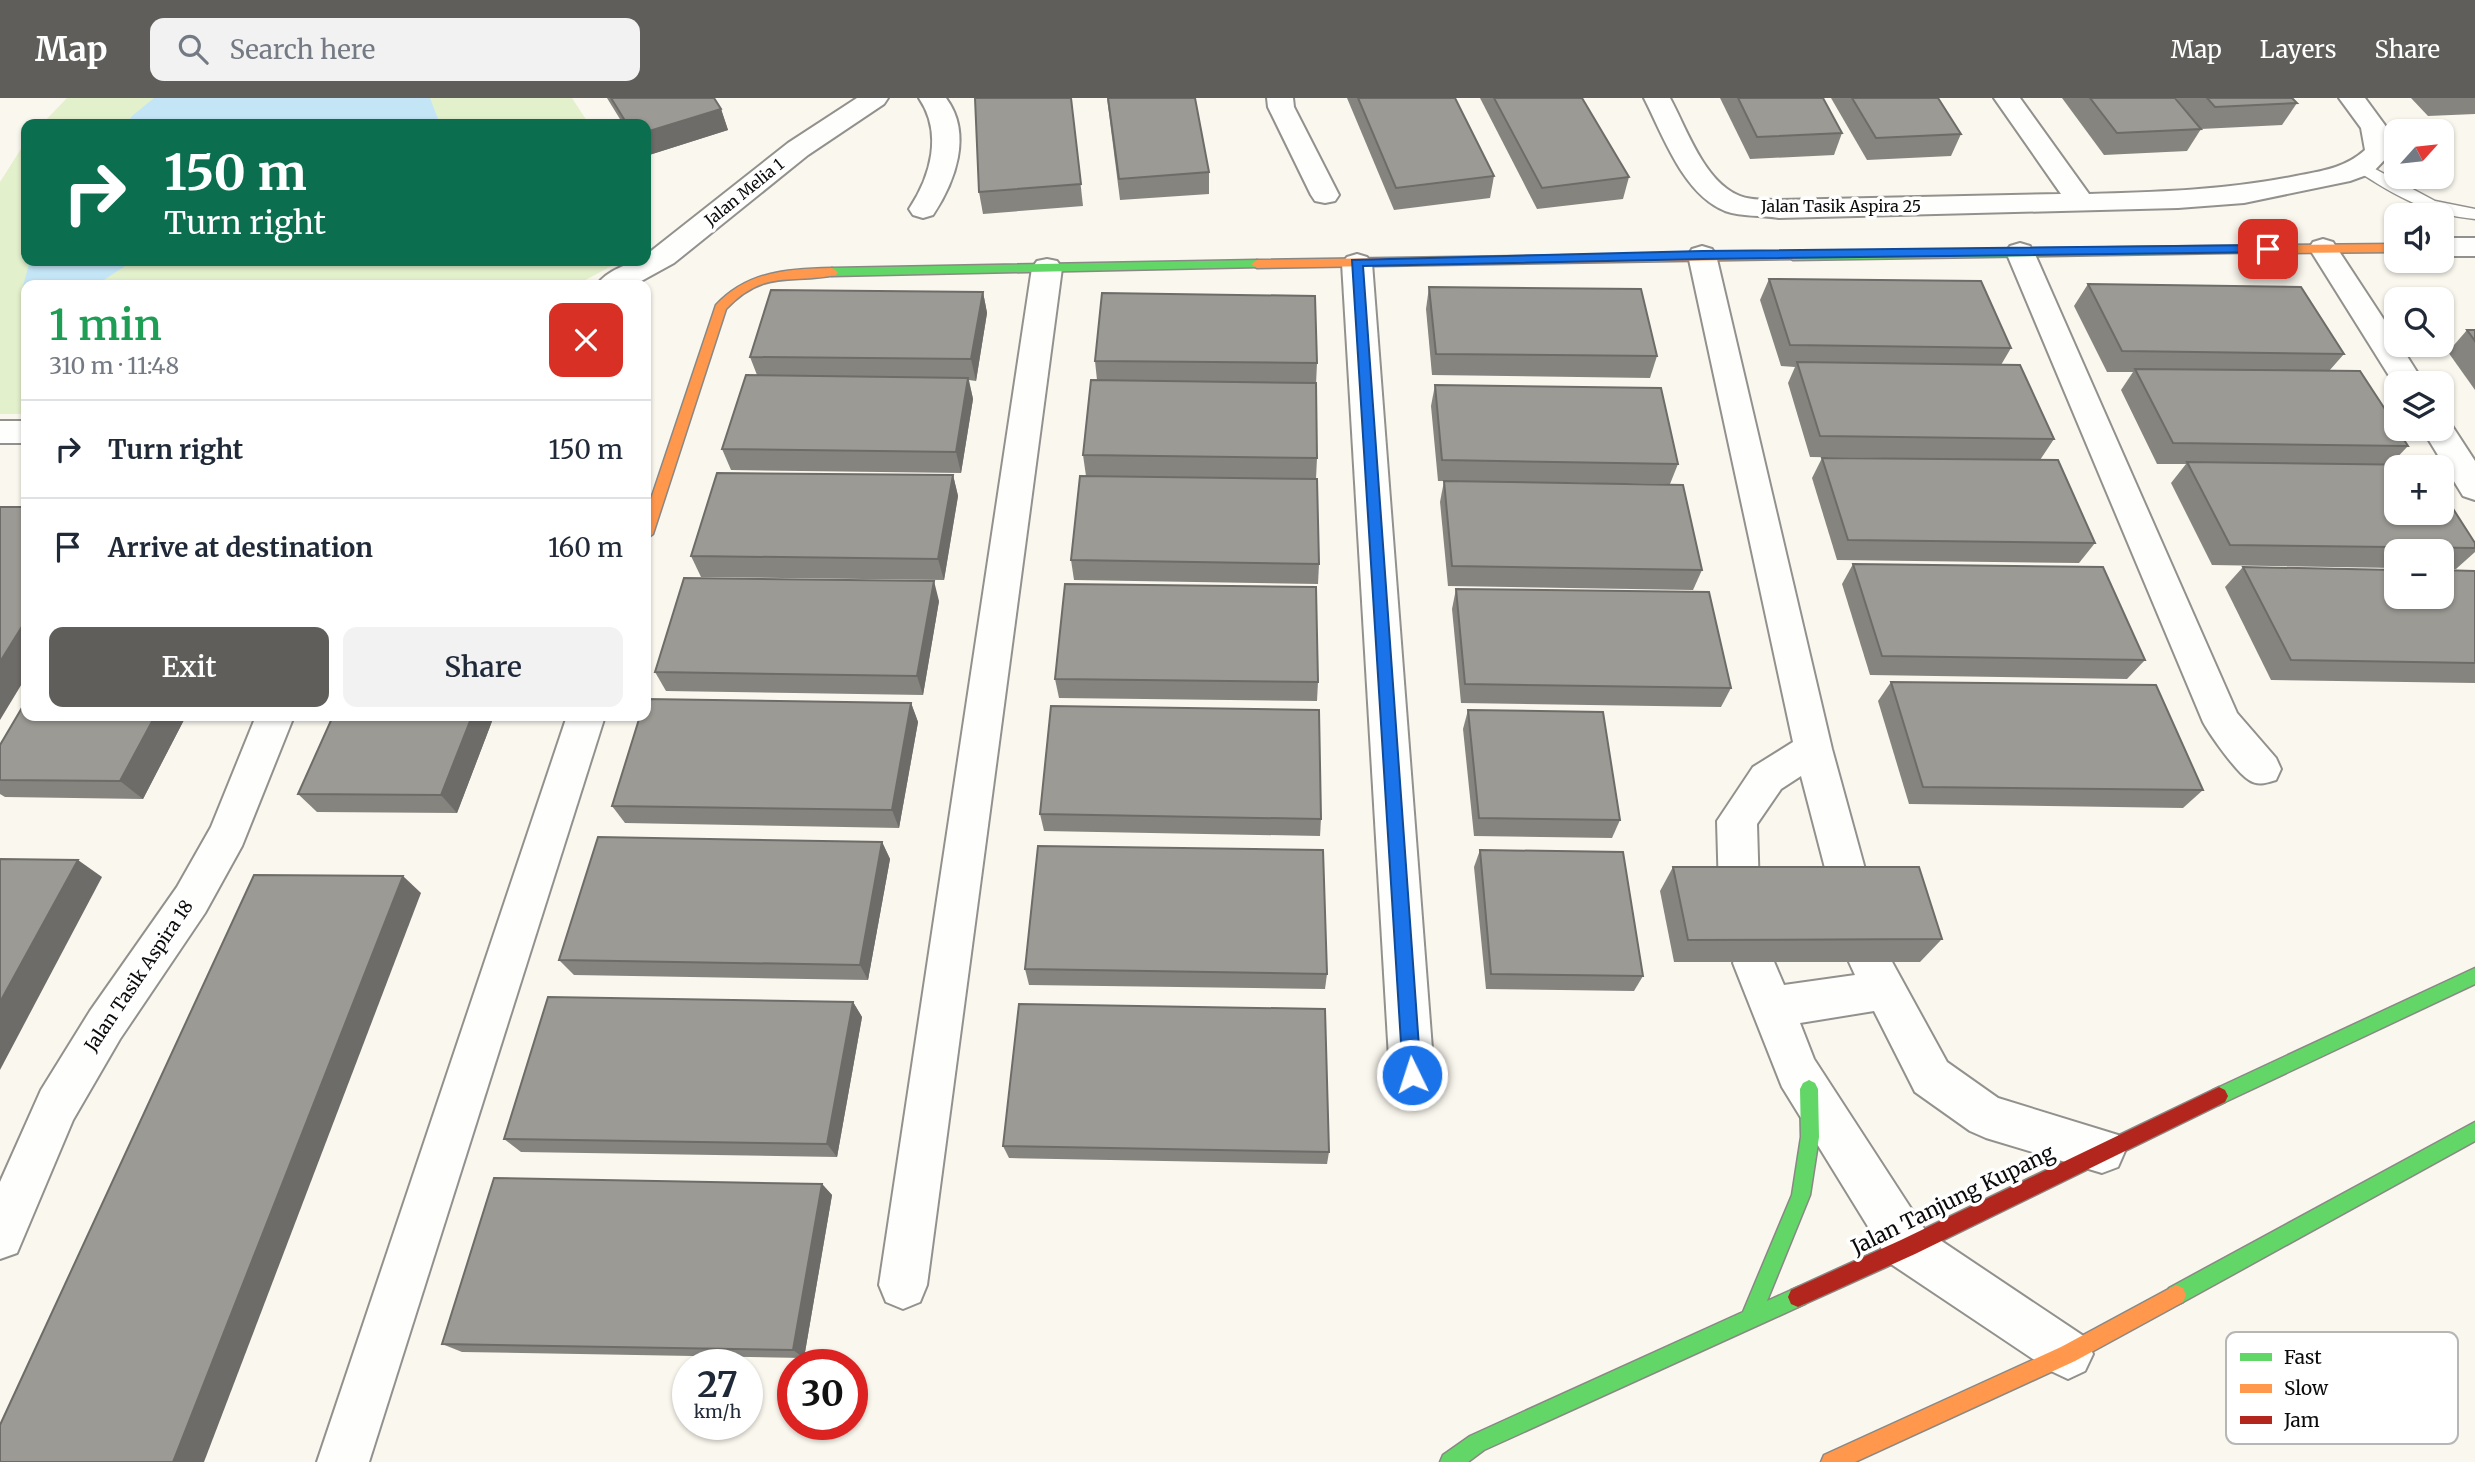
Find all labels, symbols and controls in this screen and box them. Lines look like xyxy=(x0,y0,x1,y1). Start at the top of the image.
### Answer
search box xyxy=(150,18,640,81)
text: Map xyxy=(35,29,108,70)
icon: search xyxy=(174,30,212,68)
text: Search here xyxy=(230,33,375,66)
text: Map xyxy=(2171,34,2222,65)
text: Layers xyxy=(2260,34,2336,65)
text: Share xyxy=(2374,34,2440,65)
north arrow xyxy=(2384,119,2454,189)
map controls xyxy=(2384,119,2454,609)
text: 150 m xyxy=(164,142,307,203)
icon: right xyxy=(49,147,140,238)
street label: Jalan Melia 1 xyxy=(700,154,788,231)
street label: Jalan Tasik Aspira 25 xyxy=(1760,196,1921,216)
text: Turn right xyxy=(164,203,326,243)
button: sound xyxy=(2384,203,2454,273)
pin xyxy=(2238,219,2298,279)
icon: arrive xyxy=(2249,230,2287,268)
button: search xyxy=(2384,287,2454,357)
text: 1 min xyxy=(49,299,162,351)
button: close xyxy=(549,303,623,377)
text: 310 m · 11:48 xyxy=(49,351,179,380)
button: layers xyxy=(2384,371,2454,441)
icon: right xyxy=(49,430,87,468)
text: Turn right xyxy=(108,433,243,466)
text: 150 m xyxy=(549,433,623,466)
button: + xyxy=(2384,455,2454,525)
icon: arrive xyxy=(49,528,87,566)
text: Arrive at destination xyxy=(108,531,373,564)
text: 160 m xyxy=(548,531,623,564)
button: − xyxy=(2384,539,2454,609)
button: Exit xyxy=(49,627,329,707)
button: Share xyxy=(343,627,623,707)
street label: Jalan Tasik Aspira 18 xyxy=(79,896,198,1057)
position arrow xyxy=(1375,1038,1449,1112)
street label: Jalan Tanjung Kupang xyxy=(1846,1138,2059,1261)
legend xyxy=(2226,1332,2458,1444)
text: Fast xyxy=(2284,1345,2322,1369)
speed limit sign: 30 xyxy=(777,1349,868,1440)
text: 27 xyxy=(697,1363,738,1407)
text: Slow xyxy=(2284,1376,2329,1400)
text: km/h xyxy=(694,1400,741,1423)
text: Jam xyxy=(2283,1408,2320,1432)

